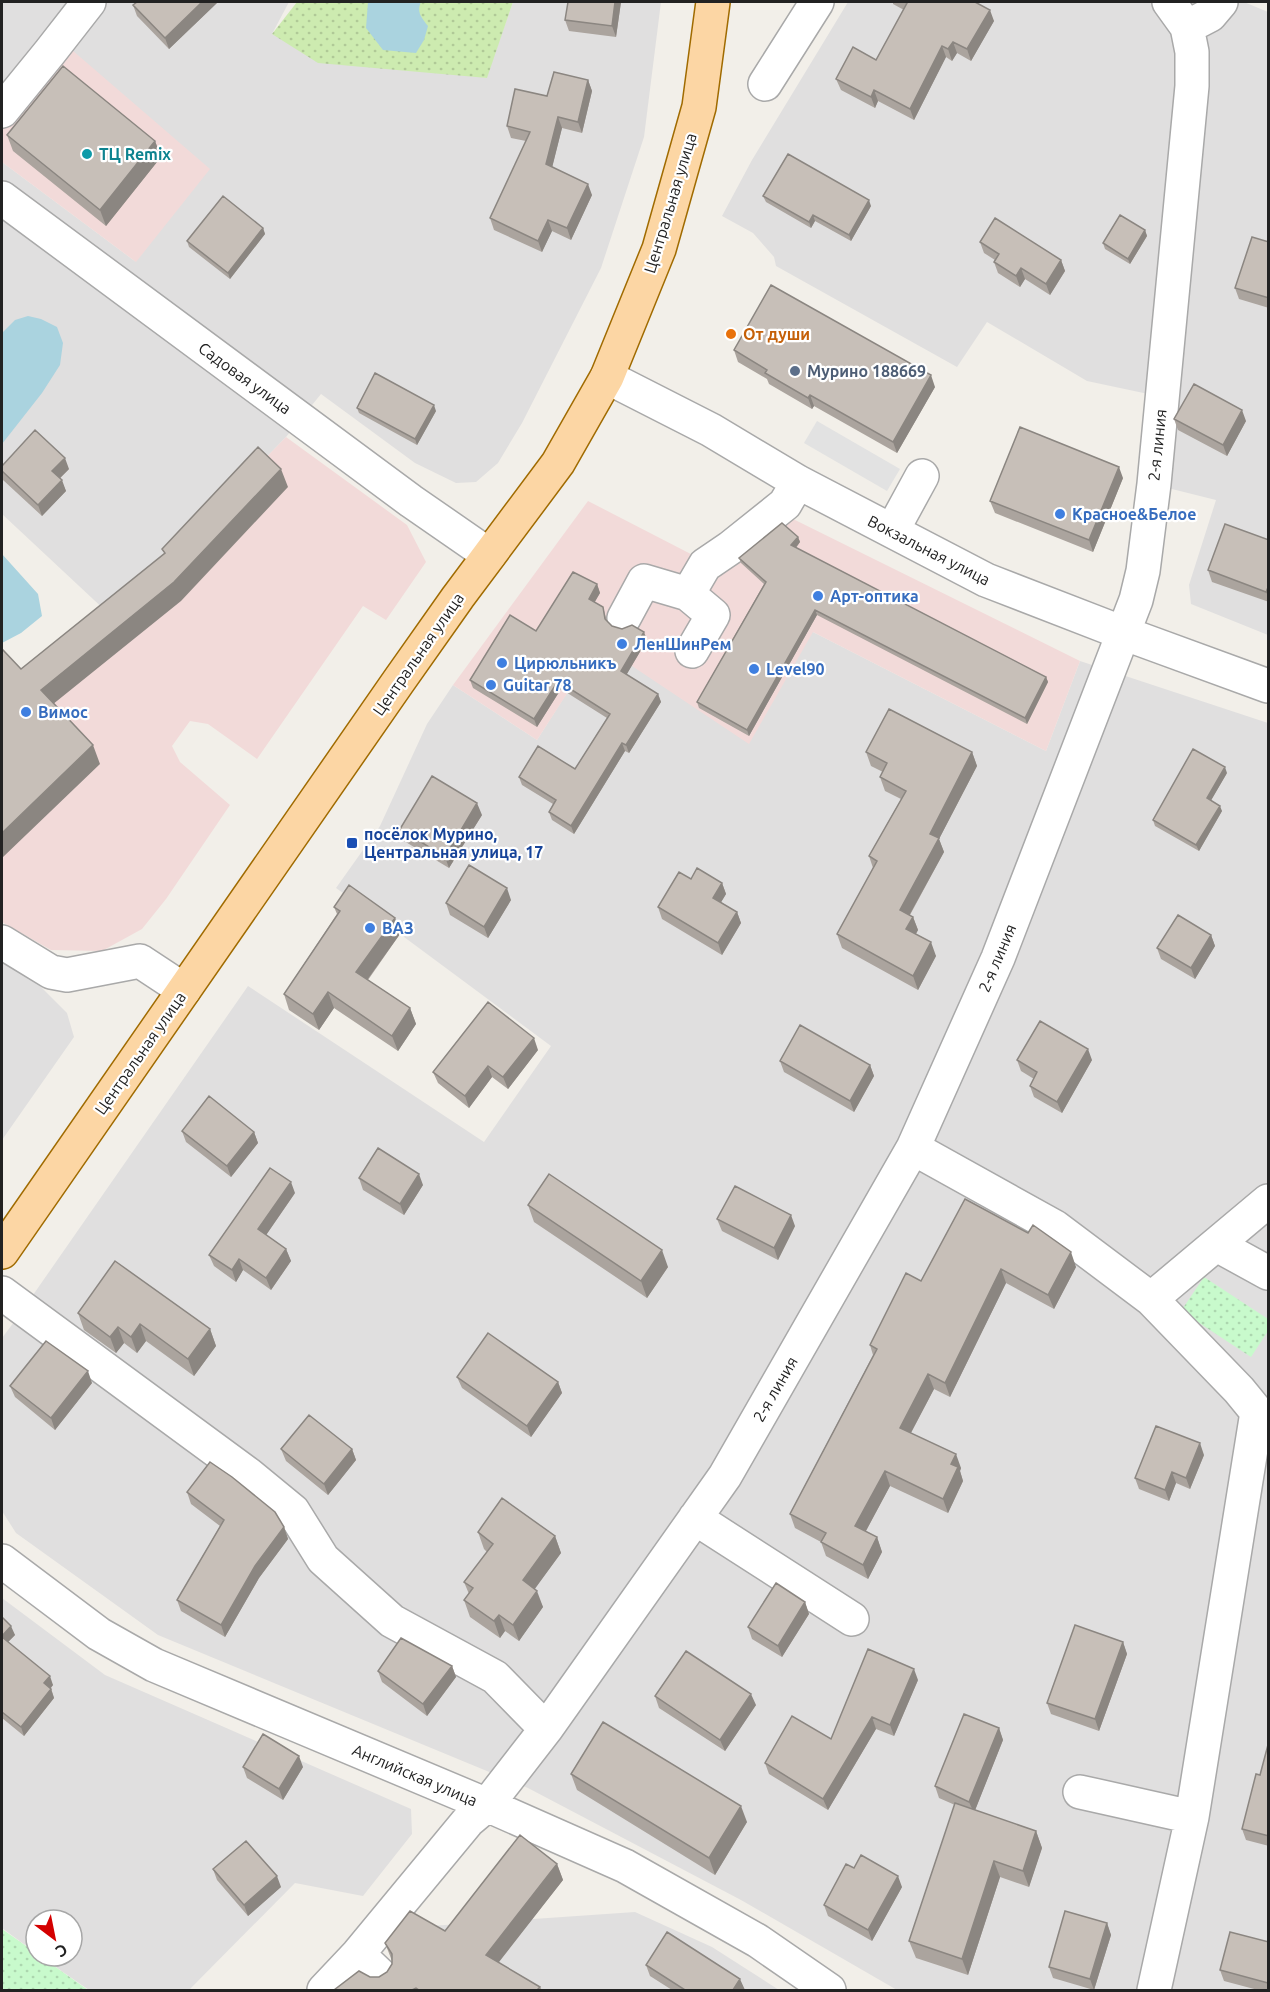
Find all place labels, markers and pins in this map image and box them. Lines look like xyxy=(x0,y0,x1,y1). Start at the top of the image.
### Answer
place label: ТЦ Remix xyxy=(99,145,171,163)
marker: ТЦ Remix xyxy=(80,147,94,161)
place label: От души xyxy=(743,325,810,343)
marker: От души xyxy=(724,327,738,341)
place label: Мурино 188669 xyxy=(807,362,926,380)
marker: Мурино 188669 xyxy=(788,364,802,378)
place label: Красное&Белое xyxy=(1072,505,1196,523)
marker: Красное&Белое xyxy=(1053,507,1067,521)
place label: Арт-оптика xyxy=(830,587,919,605)
marker: Арт-оптика xyxy=(811,589,825,603)
place label: ЛенШинРем xyxy=(634,635,732,653)
marker: ЛенШинРем xyxy=(615,637,629,651)
place label: Цирюльникъ xyxy=(514,654,617,672)
marker: Цирюльникъ xyxy=(495,656,509,670)
place label: Level90 xyxy=(766,660,825,678)
marker: Level90 xyxy=(747,662,761,676)
place label: Guitar 78 xyxy=(503,676,572,694)
marker: Guitar 78 xyxy=(484,678,498,692)
place label: Вимос xyxy=(38,703,88,721)
marker: Вимос xyxy=(19,705,33,719)
place label: посёлок Мурино, Центральная улица, 17 xyxy=(364,825,543,861)
marker: посёлок Мурино, Центральная улица, 17 xyxy=(345,836,359,850)
place label: ВАЗ xyxy=(382,919,414,937)
marker: ВАЗ xyxy=(363,921,377,935)

